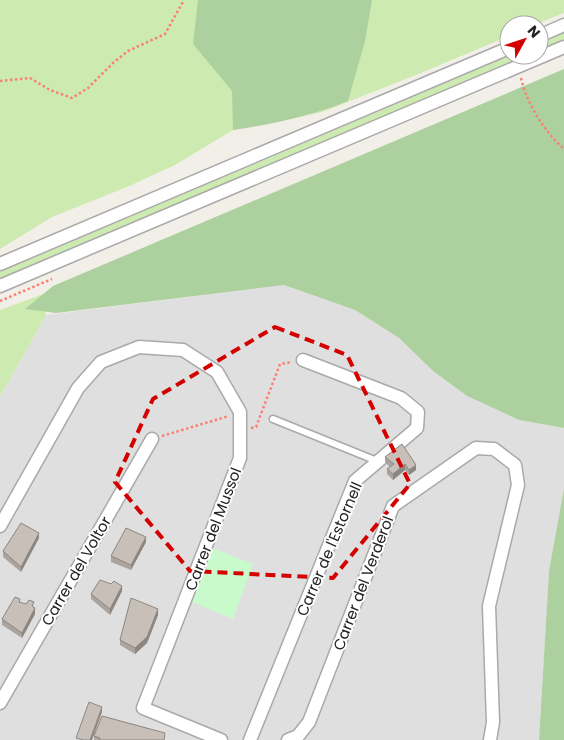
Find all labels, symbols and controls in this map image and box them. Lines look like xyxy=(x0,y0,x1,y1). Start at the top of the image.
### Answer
north arrow xyxy=(499,15,549,65)
text: N xyxy=(523,21,545,42)
street label: Carrer del Mussol xyxy=(180,464,246,594)
street label: Carrer de l'Estornell xyxy=(291,479,367,619)
street label: Carrer del Voltor xyxy=(36,512,116,630)
street label: Carrer del Verderol xyxy=(328,513,398,653)

